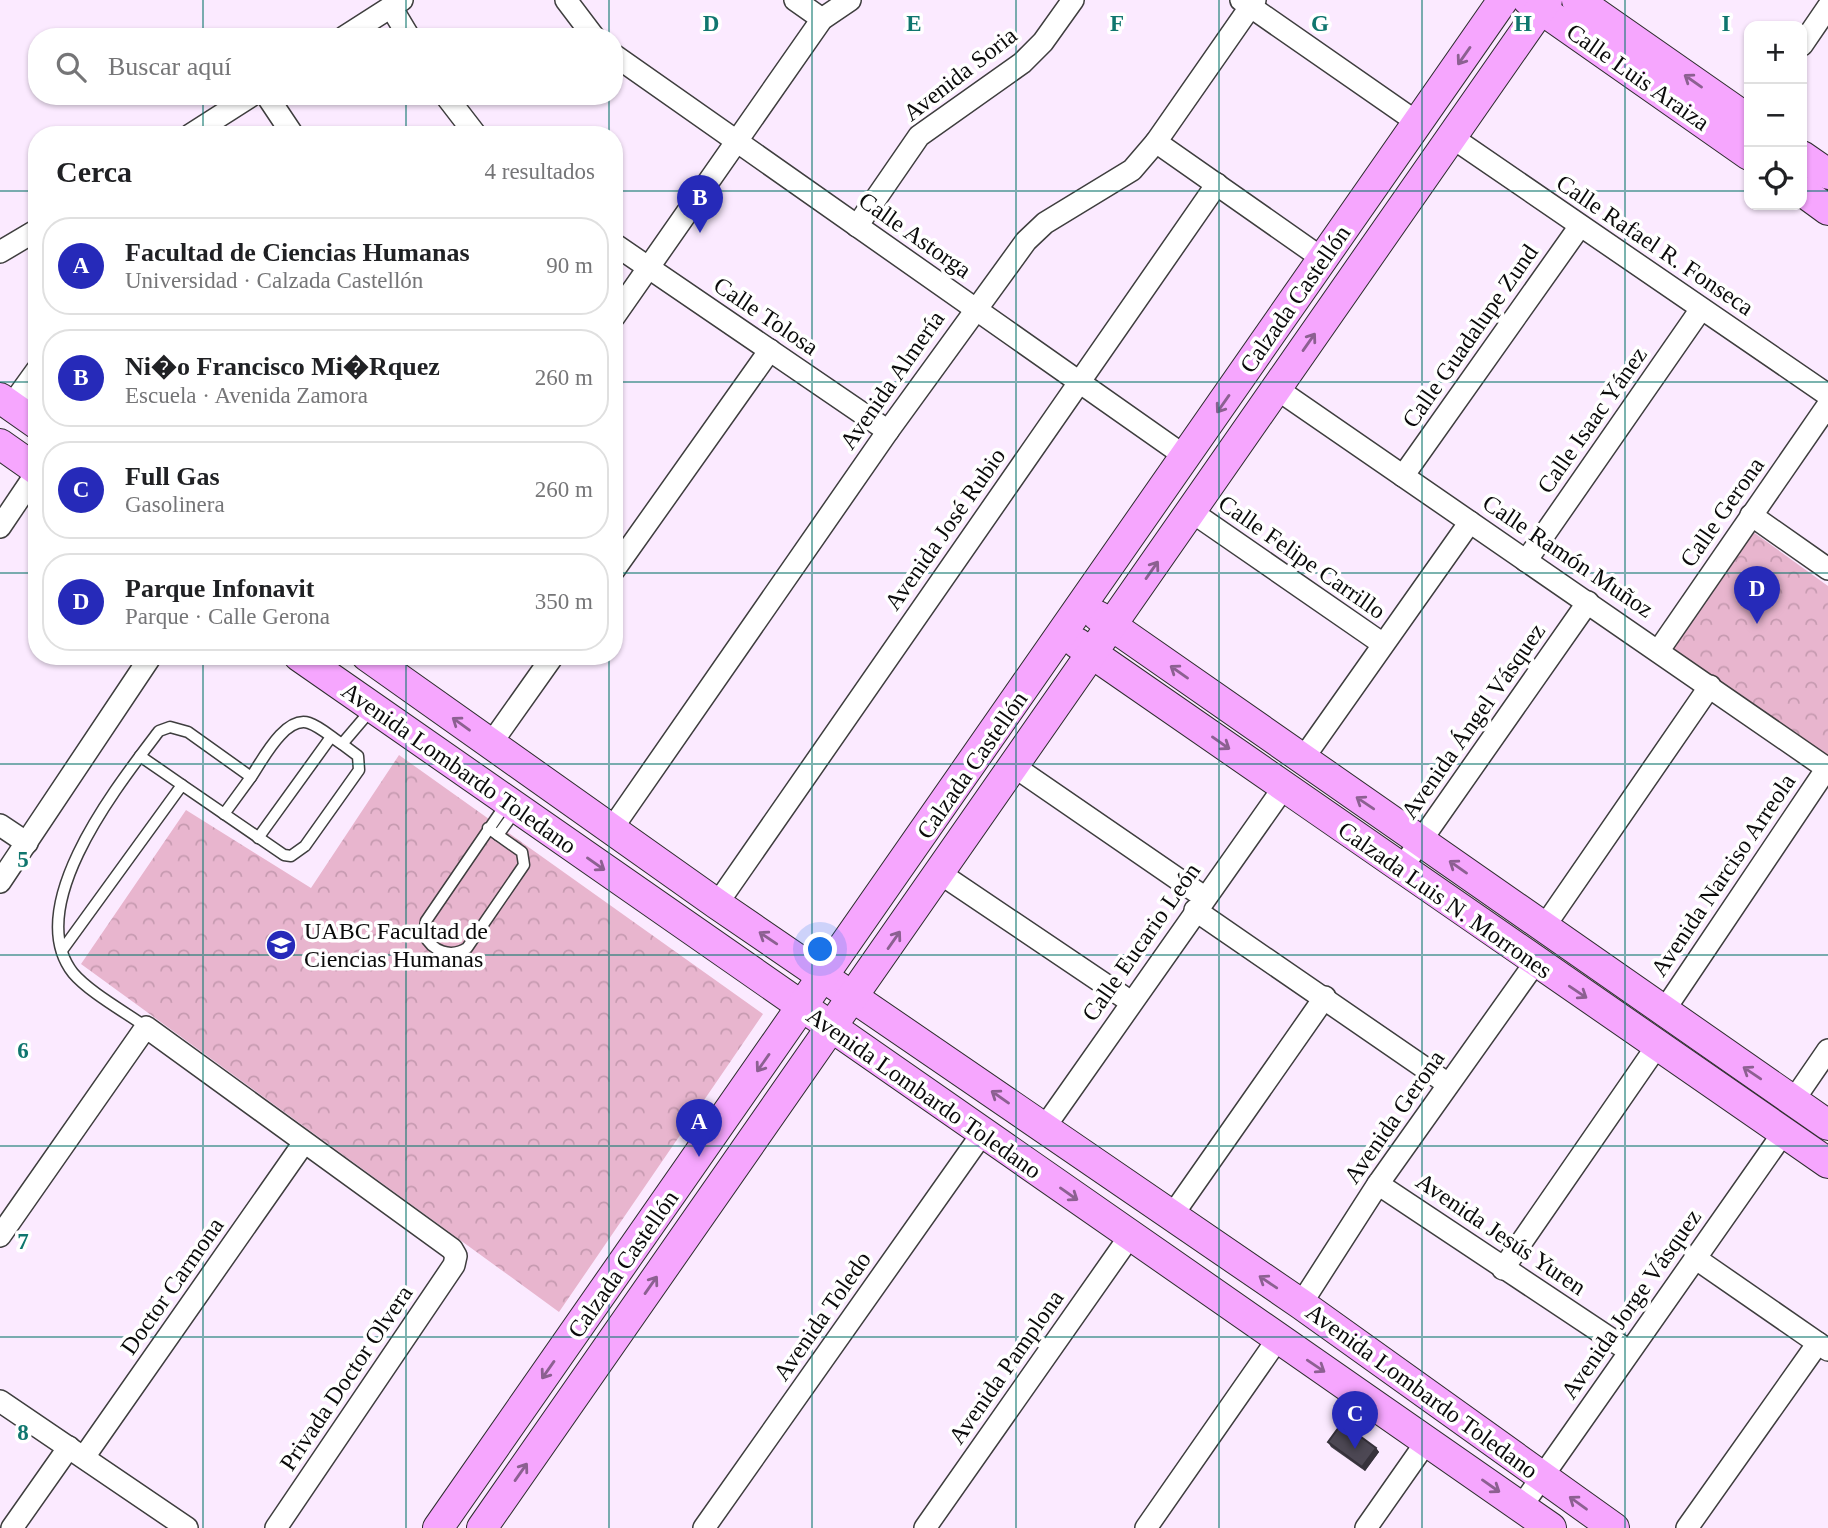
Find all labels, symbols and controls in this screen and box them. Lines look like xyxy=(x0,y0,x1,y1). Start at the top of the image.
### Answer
text: D xyxy=(703,11,719,36)
text: E xyxy=(906,11,922,36)
text: F xyxy=(1110,11,1124,36)
text: G xyxy=(1311,11,1329,36)
text: H xyxy=(1514,11,1532,36)
text: I xyxy=(1722,11,1731,36)
street label: Calle Luis Araiza xyxy=(1562,18,1715,136)
map controls xyxy=(1744,21,1807,210)
button: + xyxy=(1744,21,1807,84)
street label: Avenida Soria xyxy=(898,22,1022,126)
search box xyxy=(28,28,623,105)
one-way arrow xyxy=(1457,46,1472,65)
icon: search xyxy=(52,48,90,86)
text: Buscar aquí xyxy=(108,52,231,81)
one-way arrow xyxy=(1684,74,1703,88)
button: − xyxy=(1744,84,1807,147)
button: locate xyxy=(1744,147,1807,210)
text: Cerca xyxy=(56,155,132,188)
text: 4 resultados xyxy=(484,159,595,184)
street label: Calle Rafael R. Fonseca xyxy=(1552,169,1759,321)
pin: B xyxy=(677,175,723,233)
street label: Calle Astorga xyxy=(854,187,976,283)
street label: Calzada Castellón xyxy=(1234,220,1356,378)
text: Facultad de Ciencias Humanas xyxy=(125,238,470,267)
street label: Calle Guadalupe Zund xyxy=(1397,240,1543,432)
text: A xyxy=(73,253,89,278)
text: 90 m xyxy=(546,253,593,278)
text: Universidad · Calzada Castellón xyxy=(125,268,423,293)
street label: Calle Tolosa xyxy=(709,272,823,360)
street label: Avenida Almería xyxy=(835,306,950,454)
one-way arrow xyxy=(1302,333,1316,352)
street label: Calle Isaac Yánez xyxy=(1532,342,1652,498)
text: Ni�o Francisco Mi�Rquez xyxy=(125,352,440,381)
text: B xyxy=(73,365,89,390)
text: 260 m xyxy=(535,365,593,390)
text: Escuela · Avenida Zamora xyxy=(125,383,368,408)
one-way arrow xyxy=(1216,394,1230,413)
street label: Avenida José Rubio xyxy=(879,443,1011,615)
street label: Calle Gerona xyxy=(1675,452,1769,572)
text: Full Gas xyxy=(125,462,220,491)
text: C xyxy=(73,477,89,502)
text: 260 m xyxy=(535,477,593,502)
street label: Calle Ramón Muñoz xyxy=(1478,489,1658,623)
street label: Calle Felipe Carrillo xyxy=(1214,490,1390,624)
text: Gasolinera xyxy=(125,492,225,517)
one-way arrow xyxy=(1145,561,1159,580)
pin: D xyxy=(1734,566,1780,624)
text: Parque Infonavit xyxy=(125,574,315,603)
text: D xyxy=(73,589,89,614)
text: 350 m xyxy=(535,589,593,614)
text: Parque · Calle Gerona xyxy=(125,604,330,629)
street label: Avenida Ángel Vásquez xyxy=(1396,618,1550,824)
one-way arrow xyxy=(1170,665,1189,680)
street label: Avenida Lombardo Toledano xyxy=(337,677,581,859)
street label: Calzada Castellón xyxy=(911,686,1033,844)
one-way arrow xyxy=(452,717,471,731)
one-way arrow xyxy=(1211,736,1230,750)
street label: Avenida Narciso Arreola xyxy=(1646,769,1801,981)
one-way arrow xyxy=(1356,796,1375,810)
street label: Calzada Luis N. Morrones xyxy=(1333,816,1557,984)
text: 5 xyxy=(17,847,29,872)
one-way arrow xyxy=(586,857,605,871)
street label: Calle Eucario León xyxy=(1077,858,1205,1026)
one-way arrow xyxy=(1448,860,1468,874)
place label: UABC Facultad de Ciencias Humanas xyxy=(304,918,488,972)
school or university icon: UABC Facultad de Ciencias Humanas xyxy=(264,928,298,962)
one-way arrow xyxy=(759,931,778,945)
one-way arrow xyxy=(887,931,901,950)
your location xyxy=(803,932,837,966)
one-way arrow xyxy=(1568,985,1587,999)
street label: Avenida Lombardo Toledano xyxy=(802,1002,1046,1184)
text: 6 xyxy=(17,1038,29,1063)
street label: Avenida Gerona xyxy=(1339,1045,1450,1188)
one-way arrow xyxy=(756,1053,770,1072)
one-way arrow xyxy=(1743,1065,1762,1080)
one-way arrow xyxy=(991,1090,1010,1104)
pin: A xyxy=(676,1099,722,1157)
street label: Avenida Jesús Yuren xyxy=(1411,1168,1591,1300)
street label: Calzada Castellón xyxy=(562,1185,684,1343)
one-way arrow xyxy=(1058,1187,1078,1201)
street label: Avenida Jorge Vásquez xyxy=(1556,1204,1706,1404)
street label: Doctor Carmona xyxy=(115,1212,229,1359)
text: 7 xyxy=(17,1229,29,1254)
street label: Avenida Toledo xyxy=(768,1247,876,1385)
one-way arrow xyxy=(1259,1274,1278,1289)
one-way arrow xyxy=(644,1276,658,1295)
street label: Privada Doctor Olvera xyxy=(274,1280,418,1475)
street label: Avenida Pamplona xyxy=(943,1285,1069,1449)
street label: Avenida Lombardo Toledano xyxy=(1301,1298,1543,1484)
one-way arrow xyxy=(1305,1359,1325,1373)
one-way arrow xyxy=(541,1360,555,1379)
pin: C xyxy=(1332,1391,1378,1449)
text: 8 xyxy=(17,1420,29,1445)
one-way arrow xyxy=(514,1463,528,1482)
one-way arrow xyxy=(1481,1479,1500,1493)
one-way arrow xyxy=(1570,1495,1588,1510)

